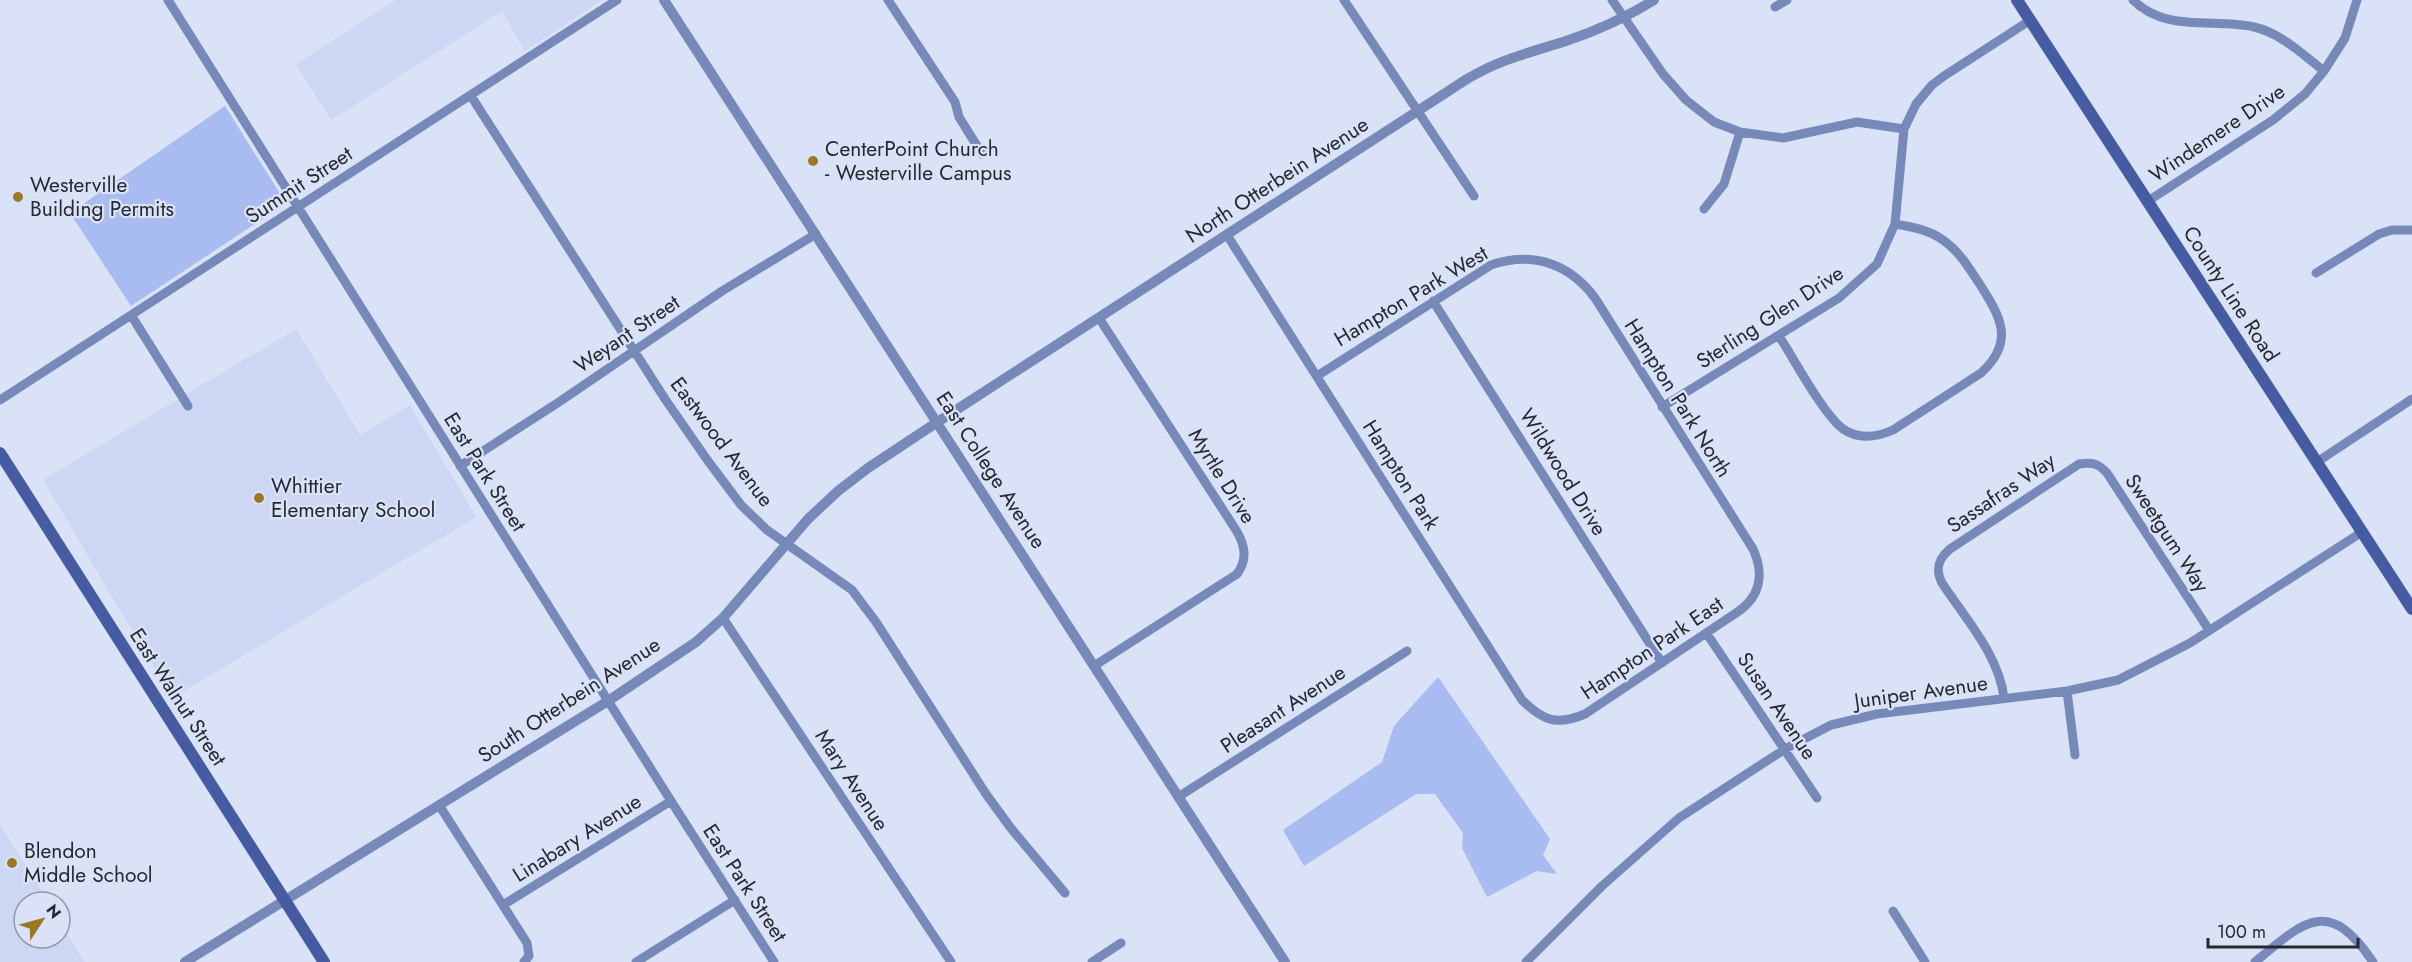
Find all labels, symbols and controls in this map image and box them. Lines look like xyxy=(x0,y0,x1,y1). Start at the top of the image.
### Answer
street label: Windemere Drive xyxy=(2143,76,2291,190)
street label: North Otterbein Avenue xyxy=(1180,109,1375,251)
place label: CenterPoint Church - Westerville Campus xyxy=(825,134,1012,188)
street label: Summit Street xyxy=(240,139,358,231)
marker: CenterPoint Church - Westerville Campus xyxy=(806,154,820,168)
place label: Westerville Building Permits xyxy=(30,170,174,224)
marker: Westerville Building Permits xyxy=(11,190,25,204)
street label: County Line Road xyxy=(2176,220,2286,368)
street label: Hampton Park West xyxy=(1329,238,1493,354)
street label: Sterling Glen Drive xyxy=(1691,258,1850,376)
street label: Weyant Street xyxy=(568,288,686,380)
street label: Hampton Park North xyxy=(1617,313,1739,483)
street label: Eastwood Avenue xyxy=(663,371,781,513)
street label: East College Avenue xyxy=(929,385,1053,555)
street label: Wildwood Drive xyxy=(1512,403,1614,542)
street label: East Park Street xyxy=(436,407,534,537)
street label: Hampton Park xyxy=(1355,414,1447,536)
street label: Myrtle Drive xyxy=(1181,423,1263,530)
street label: Sassafras Way xyxy=(1941,445,2062,540)
street label: Sweetgum Way xyxy=(2117,468,2217,599)
place label: Whittier Elementary School xyxy=(271,471,435,525)
marker: Whittier Elementary School xyxy=(252,491,266,505)
street label: Hampton Park East xyxy=(1575,589,1729,707)
street label: East Walnut Street xyxy=(122,622,234,772)
street label: South Otterbein Avenue xyxy=(472,630,666,770)
street label: Susan Avenue xyxy=(1730,646,1824,766)
street label: Pleasant Avenue xyxy=(1215,657,1352,761)
street label: Juniper Avenue xyxy=(1849,668,1990,717)
street label: Mary Avenue xyxy=(808,723,896,837)
street label: Linabary Avenue xyxy=(507,786,647,890)
street label: East Park Street xyxy=(696,818,794,948)
place label: Blendon Middle School xyxy=(24,836,153,890)
marker: Blendon Middle School xyxy=(5,856,19,870)
north arrow xyxy=(12,890,72,950)
text: N xyxy=(41,900,67,923)
scale bar xyxy=(2208,911,2358,949)
text: 100 m xyxy=(2217,919,2266,945)

